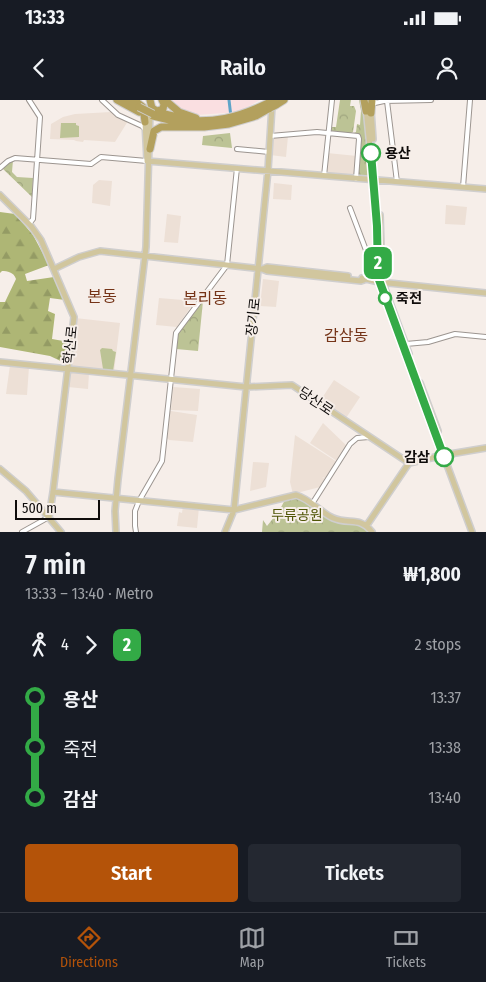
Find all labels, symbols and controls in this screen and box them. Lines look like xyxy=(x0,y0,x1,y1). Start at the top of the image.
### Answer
text: 13:33 xyxy=(25,6,65,29)
icon: back xyxy=(25,54,53,82)
text: Railo xyxy=(220,54,266,81)
icon: person xyxy=(433,54,461,82)
marker: 용산 xyxy=(361,143,381,163)
place label: 용산 xyxy=(385,145,411,162)
line badge: 2 xyxy=(362,247,394,279)
text: 2 xyxy=(374,252,382,274)
district label: 본동 xyxy=(87,287,117,306)
district label: 본리동 xyxy=(183,289,227,308)
place label: 죽전 xyxy=(396,290,422,307)
marker: 죽전 xyxy=(378,291,392,305)
street label: 장기로 xyxy=(243,297,264,337)
street label: 학산로 xyxy=(60,325,81,365)
district label: 감삼동 xyxy=(324,326,368,345)
street label: 당산로 xyxy=(295,384,337,419)
marker: 감삼 xyxy=(434,447,454,467)
place label: 감삼 xyxy=(404,449,430,466)
scale bar xyxy=(15,497,100,520)
text: 500 m xyxy=(22,500,57,517)
park label: 두류공원 xyxy=(271,507,323,524)
text: 7 min xyxy=(25,548,86,581)
text: ₩1,800 xyxy=(403,563,461,586)
text: 13:33 – 13:40 · Metro xyxy=(25,584,153,603)
icon: walk xyxy=(25,631,53,659)
icon: forward xyxy=(77,631,105,659)
text: 2 xyxy=(123,634,131,656)
text: 4 xyxy=(61,635,69,654)
text: 2 stops xyxy=(415,635,461,654)
text: 용산 xyxy=(63,688,98,711)
text: 13:37 xyxy=(430,688,461,707)
text: 죽전 xyxy=(63,738,98,761)
text: 13:38 xyxy=(429,738,461,757)
text: 감삼 xyxy=(63,788,98,811)
text: 13:40 xyxy=(428,788,461,807)
button: Start xyxy=(25,844,238,902)
button: Tickets xyxy=(248,844,461,902)
tab: Directions xyxy=(60,924,118,971)
tab: Map xyxy=(238,924,266,971)
tab: Tickets xyxy=(386,924,426,971)

